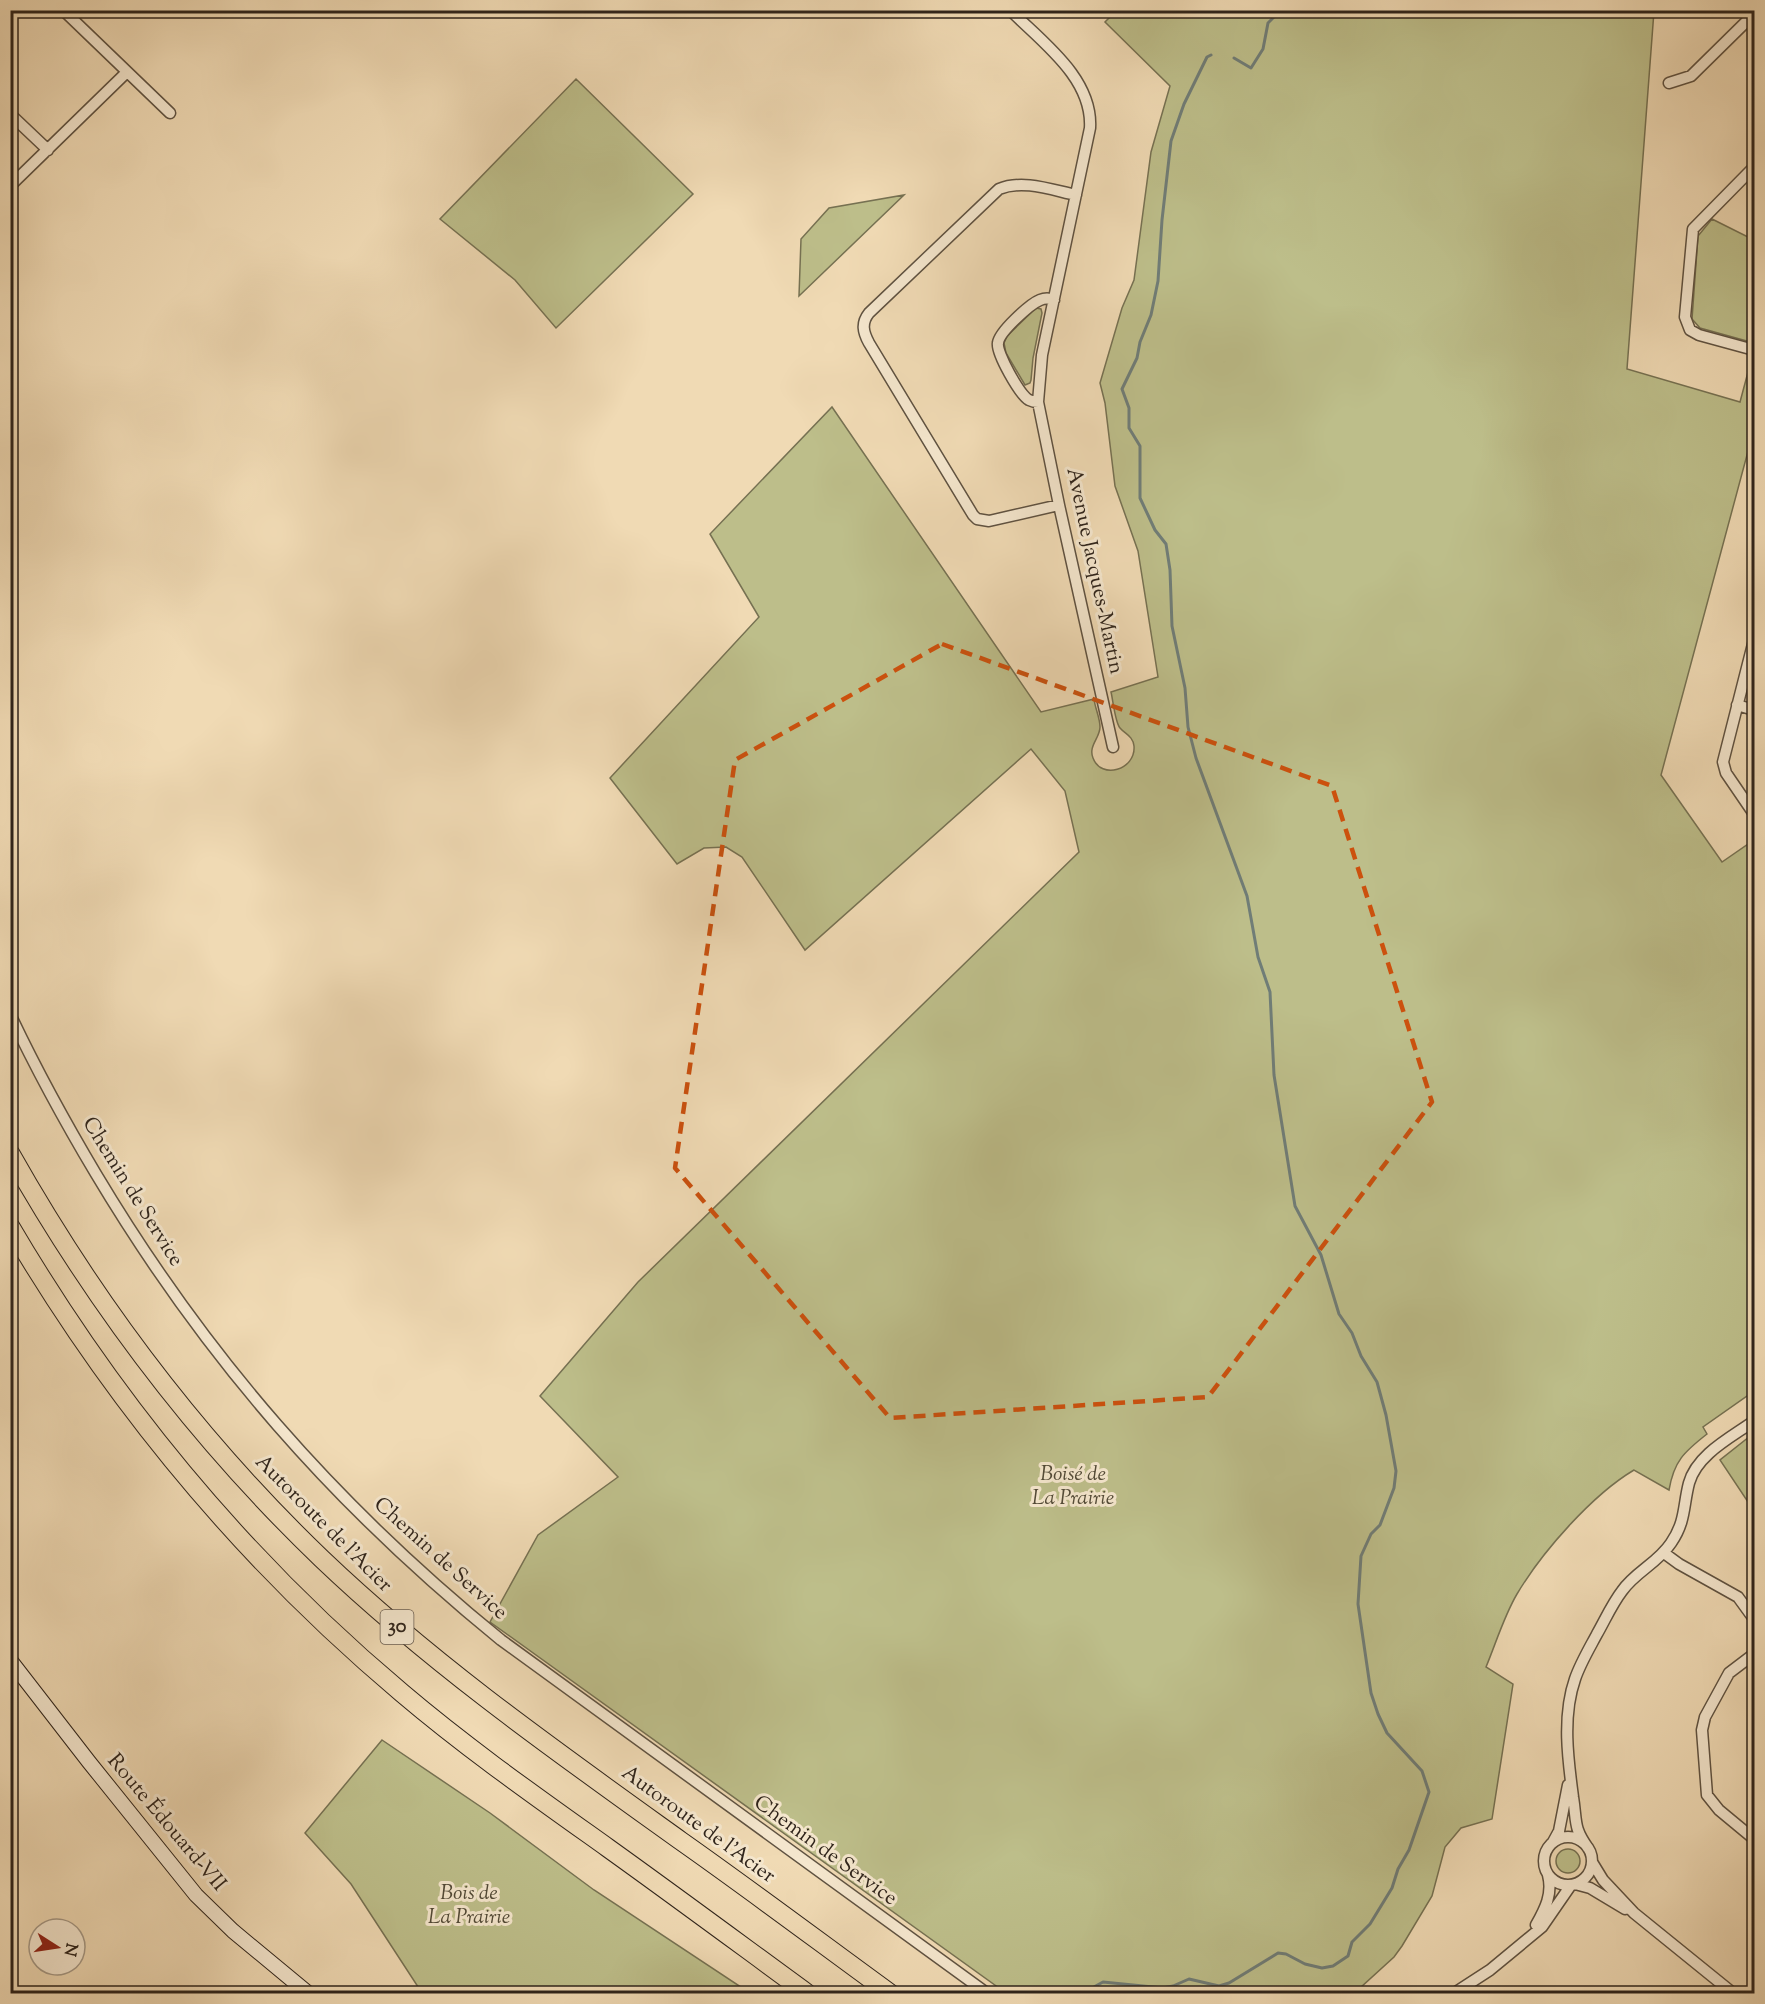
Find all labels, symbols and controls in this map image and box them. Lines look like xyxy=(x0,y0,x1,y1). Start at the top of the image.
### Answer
street label: Avenue Jacques-Martin xyxy=(1057,465,1131,677)
street label: Chemin de Service xyxy=(74,1111,190,1273)
street label: Autoroute de l'Acier xyxy=(247,1448,399,1600)
park label: Boisé de La Prairie xyxy=(1032,1460,1114,1514)
street label: Chemin de Service xyxy=(366,1491,514,1627)
road number: 30 xyxy=(380,1610,414,1644)
street label: Route Édouard-VII xyxy=(99,1748,233,1898)
street label: Autoroute de l'Acier xyxy=(615,1759,781,1891)
street label: Chemin de Service xyxy=(747,1789,903,1913)
park label: Bois de La Prairie xyxy=(428,1879,510,1933)
north arrow xyxy=(27,1917,87,1977)
text: N xyxy=(57,1941,82,1958)

